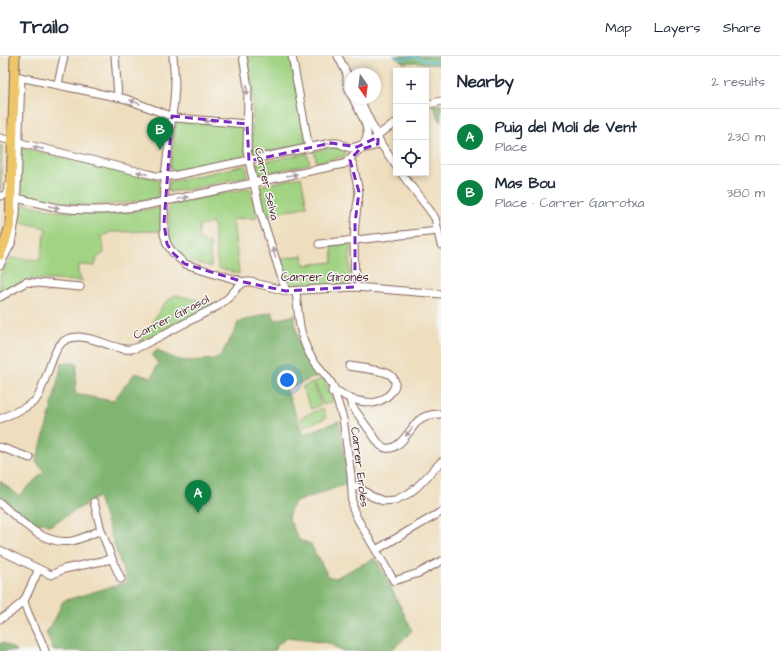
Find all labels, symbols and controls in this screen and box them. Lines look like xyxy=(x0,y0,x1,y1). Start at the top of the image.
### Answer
text: Trailo xyxy=(20,14,69,41)
text: Map xyxy=(605,18,632,38)
text: Layers xyxy=(654,18,701,38)
text: Share xyxy=(723,18,761,38)
north arrow xyxy=(345,68,381,104)
map controls xyxy=(393,68,429,176)
button: + xyxy=(393,68,429,104)
text: Nearby xyxy=(457,70,514,94)
text: 2 results xyxy=(711,73,765,91)
one-way arrow xyxy=(244,84,251,96)
one-way arrow xyxy=(129,99,141,105)
button: − xyxy=(393,104,429,140)
pin: B xyxy=(147,117,173,150)
one-way arrow xyxy=(203,117,215,124)
text: Puig del Molí de Vent xyxy=(495,117,637,138)
text: A xyxy=(466,128,474,146)
text: 230 m xyxy=(727,128,765,146)
text: Place xyxy=(495,138,527,156)
button: locate xyxy=(393,140,429,176)
one-way arrow xyxy=(321,142,333,148)
one-way arrow xyxy=(32,144,44,150)
street label: Carrer Selva xyxy=(250,146,283,222)
one-way arrow xyxy=(136,169,148,175)
one-way arrow xyxy=(285,172,298,178)
text: Mas Bou xyxy=(495,173,555,194)
text: B xyxy=(465,184,475,202)
text: 380 m xyxy=(726,184,765,202)
text: Place · Carrer Garrotxa xyxy=(495,194,644,212)
one-way arrow xyxy=(177,195,189,201)
one-way arrow xyxy=(48,204,60,210)
one-way arrow xyxy=(271,247,277,259)
street label: Carrer Gironès xyxy=(281,269,369,286)
street label: Carrer Girasol xyxy=(130,291,212,344)
your location xyxy=(277,370,297,390)
street label: Carrer Eroles xyxy=(346,426,373,508)
one-way arrow xyxy=(405,427,413,438)
pin: A xyxy=(185,480,211,513)

